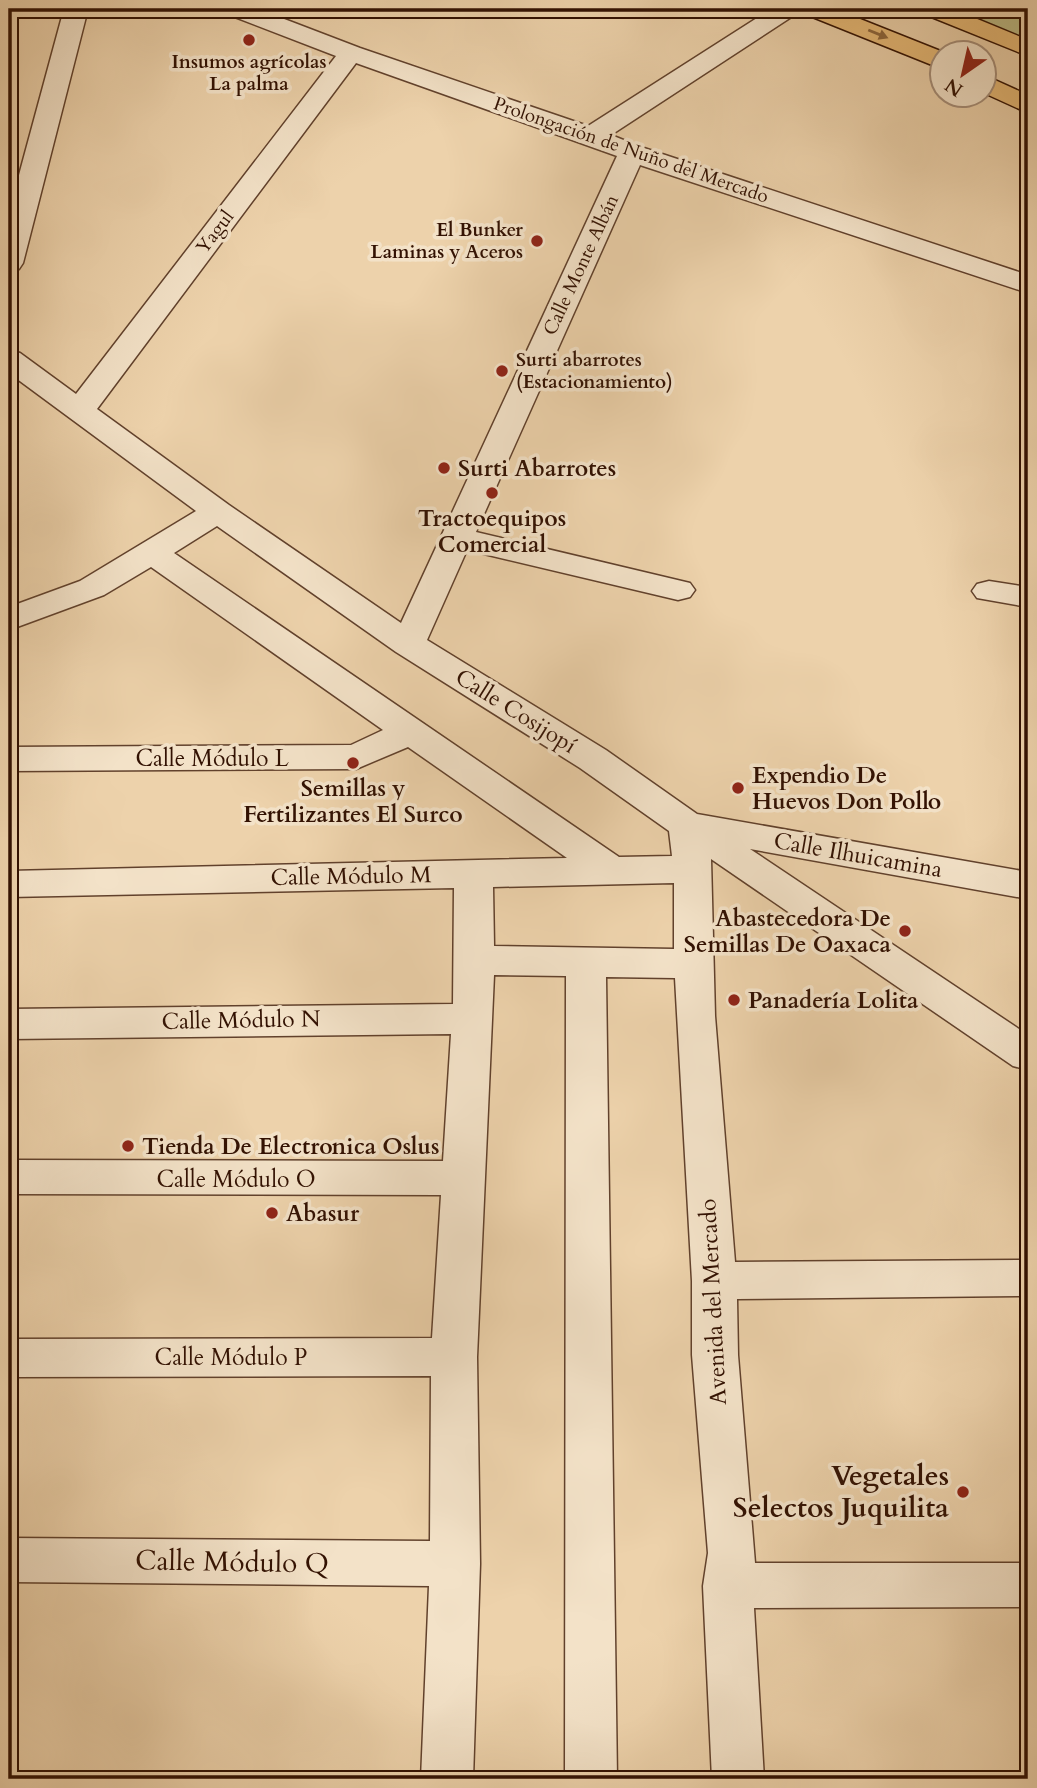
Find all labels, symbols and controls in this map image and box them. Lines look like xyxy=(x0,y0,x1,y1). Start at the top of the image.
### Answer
one-way arrow xyxy=(867,28,888,39)
marker: Insumos agrícolas La palma xyxy=(241,32,257,48)
north arrow xyxy=(928,38,998,108)
place label: Insumos agrícolas La palma xyxy=(171,49,327,97)
text: N xyxy=(940,72,968,103)
street label: Prolongación de Nuño del Mercado xyxy=(490,91,772,209)
street label: Calle Monte Albán xyxy=(537,190,625,340)
street label: Yagul xyxy=(190,205,240,259)
place label: El Bunker Laminas y Aceros xyxy=(371,217,523,265)
marker: El Bunker Laminas y Aceros xyxy=(529,233,545,249)
place label: Surti abarrotes (Estacionamiento) xyxy=(516,347,673,395)
marker: Surti abarrotes (Estacionamiento) xyxy=(494,363,510,379)
place label: Surti Abarrotes xyxy=(458,453,616,484)
marker: Surti Abarrotes xyxy=(436,460,452,476)
marker: Tractoequipos Comercial xyxy=(484,485,500,501)
place label: Tractoequipos Comercial xyxy=(418,503,566,560)
street label: Calle Cosijopí xyxy=(449,661,583,761)
street label: Calle Módulo L xyxy=(135,743,289,774)
marker: Semillas y Fertilizantes El Surco xyxy=(345,755,361,771)
place label: Expendio De Huevos Don Pollo xyxy=(752,760,941,817)
place label: Semillas y Fertilizantes El Surco xyxy=(243,773,463,830)
marker: Expendio De Huevos Don Pollo xyxy=(730,780,746,796)
street label: Calle Ilhuicamina xyxy=(771,825,945,885)
street label: Calle Módulo M xyxy=(270,859,432,893)
place label: Abastecedora De Semillas De Oaxaca xyxy=(684,903,892,960)
marker: Abastecedora De Semillas De Oaxaca xyxy=(897,923,913,939)
place label: Panadería Lolita xyxy=(748,985,919,1016)
marker: Panadería Lolita xyxy=(726,992,742,1008)
street label: Calle Módulo N xyxy=(161,1003,321,1037)
place label: Tienda De Electronica Oslus xyxy=(142,1131,440,1162)
marker: Tienda De Electronica Oslus xyxy=(120,1138,136,1154)
street label: Calle Módulo O xyxy=(156,1164,316,1195)
place label: Abasur xyxy=(286,1198,360,1229)
street label: Avenida del Mercado xyxy=(692,1198,734,1406)
marker: Abasur xyxy=(264,1205,280,1221)
street label: Calle Módulo P xyxy=(155,1342,307,1373)
place label: Vegetales Selectos Juquilita xyxy=(733,1457,949,1527)
marker: Vegetales Selectos Juquilita xyxy=(955,1484,971,1500)
street label: Calle Módulo Q xyxy=(135,1541,329,1583)

